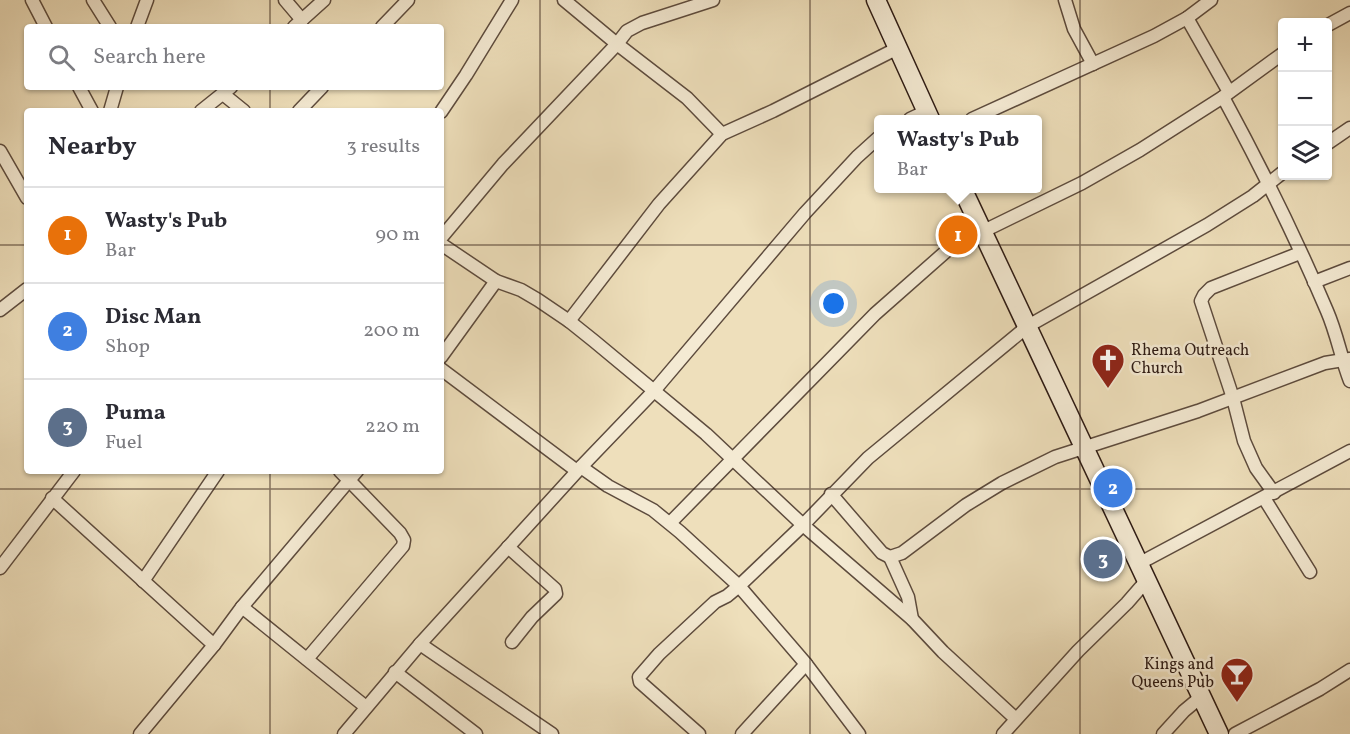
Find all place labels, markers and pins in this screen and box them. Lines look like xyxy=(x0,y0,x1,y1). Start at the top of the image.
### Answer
pin: 1 xyxy=(938,212,978,258)
place label: Rhema Outreach Church xyxy=(1131,340,1249,380)
church icon: Rhema Outreach Church xyxy=(1090,342,1126,389)
pin: 2 xyxy=(1094,466,1132,510)
pin: 3 xyxy=(1084,536,1122,582)
place label: Kings and Queens Pub xyxy=(1131,654,1214,694)
bar icon: Kings and Queens Pub xyxy=(1219,656,1255,703)

